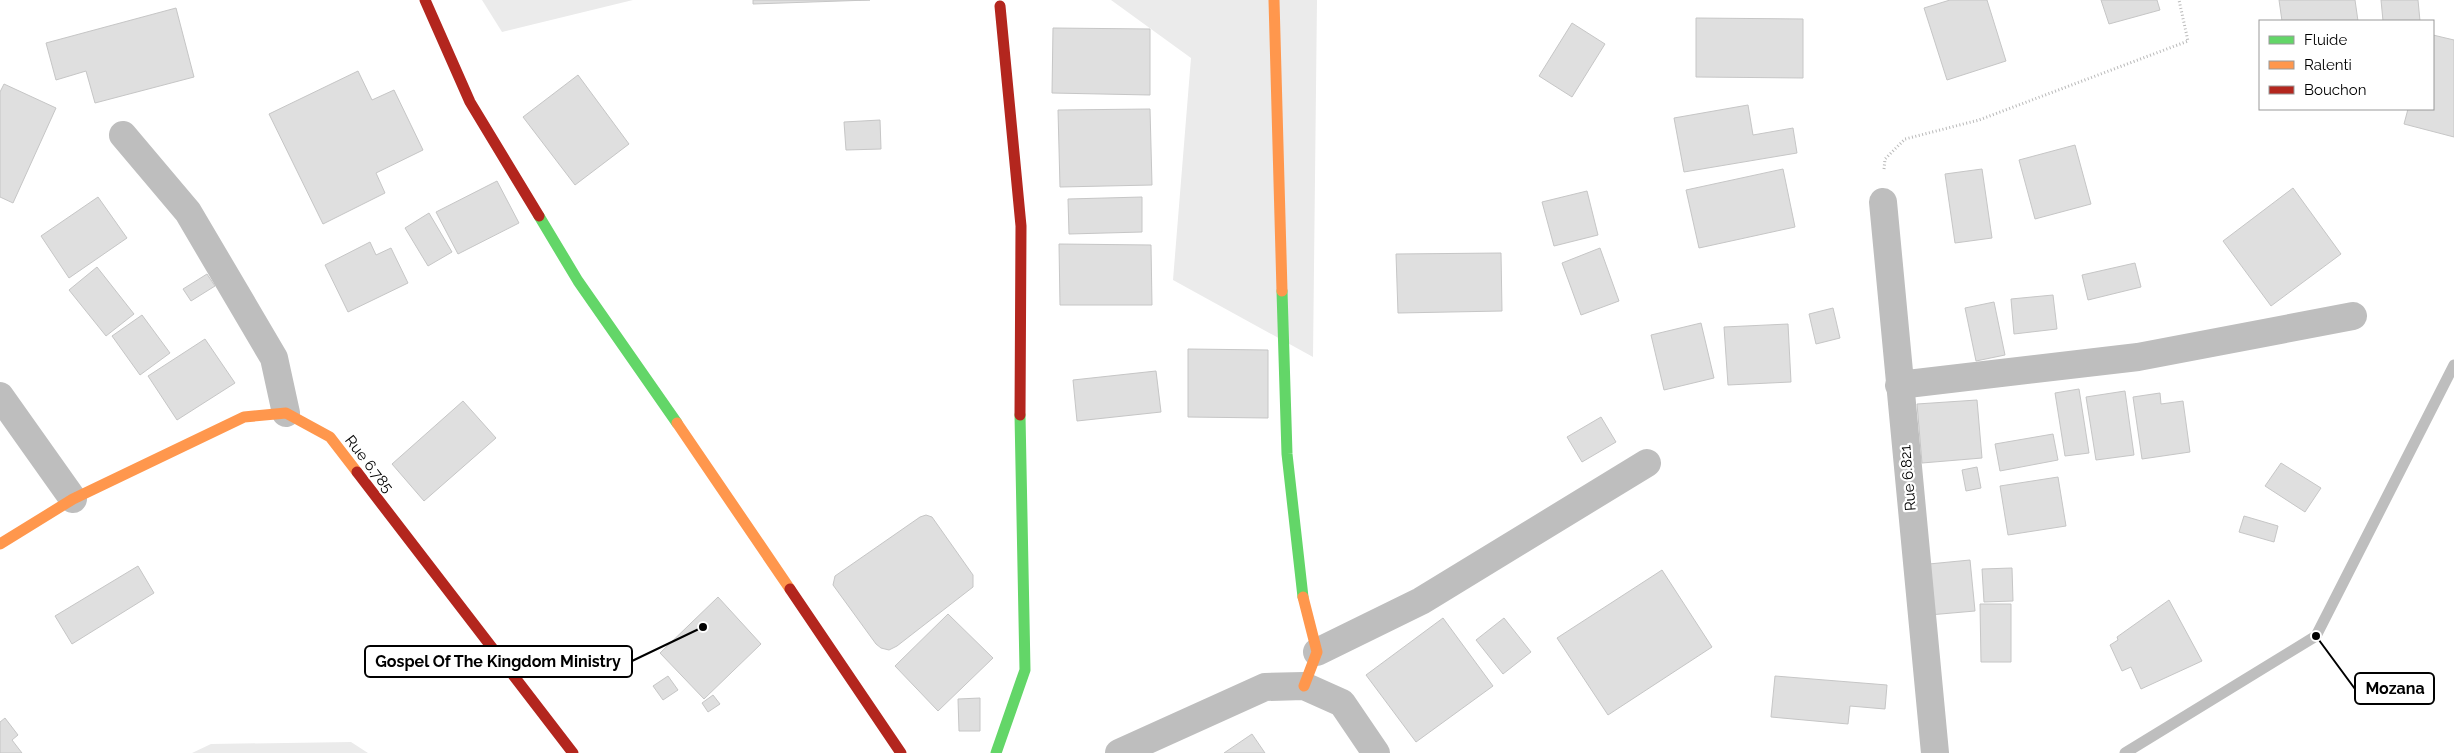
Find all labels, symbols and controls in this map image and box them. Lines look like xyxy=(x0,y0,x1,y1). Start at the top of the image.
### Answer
legend xyxy=(2259,20,2434,110)
text: Fluide xyxy=(2304,31,2347,49)
text: Ralenti xyxy=(2304,56,2352,74)
text: Bouchon xyxy=(2304,81,2366,99)
street label: Rue 6.785 xyxy=(341,432,397,496)
street label: Rue 6.821 xyxy=(1896,444,1920,512)
callout: Gospel Of The Kingdom Ministry xyxy=(365,646,632,677)
text: Gospel Of The Kingdom Ministry xyxy=(375,652,621,671)
callout: Mozana xyxy=(2355,673,2434,704)
text: Mozana xyxy=(2365,679,2425,698)

